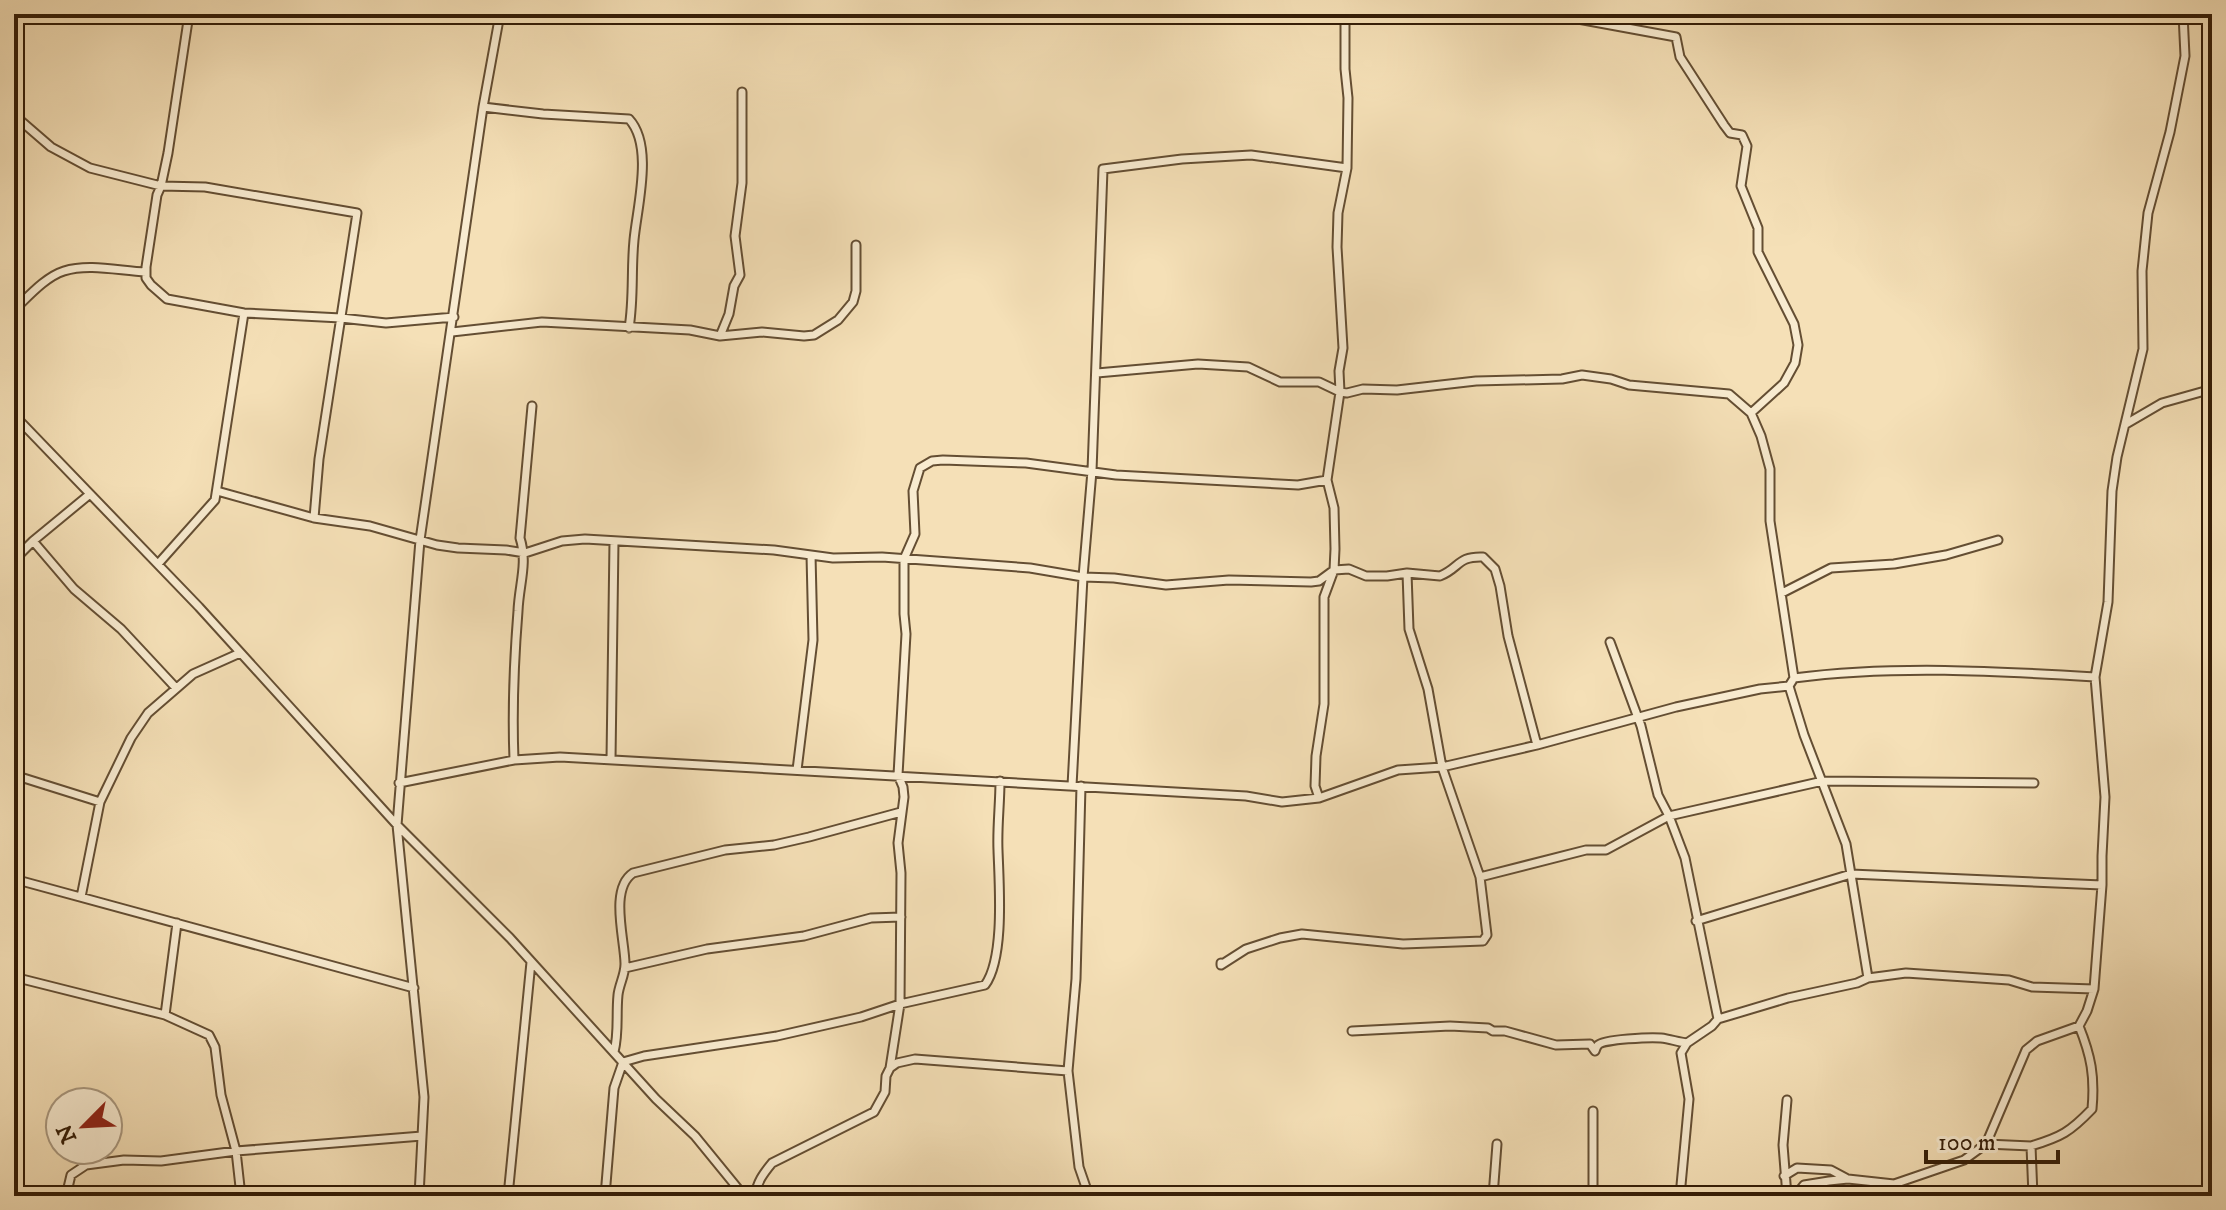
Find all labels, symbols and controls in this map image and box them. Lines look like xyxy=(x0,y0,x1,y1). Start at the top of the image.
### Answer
north arrow xyxy=(44,1086,124,1166)
scale bar xyxy=(1926,1114,2058,1164)
text: N xyxy=(51,1120,83,1147)
text: 100 m xyxy=(1938,1128,1996,1158)

